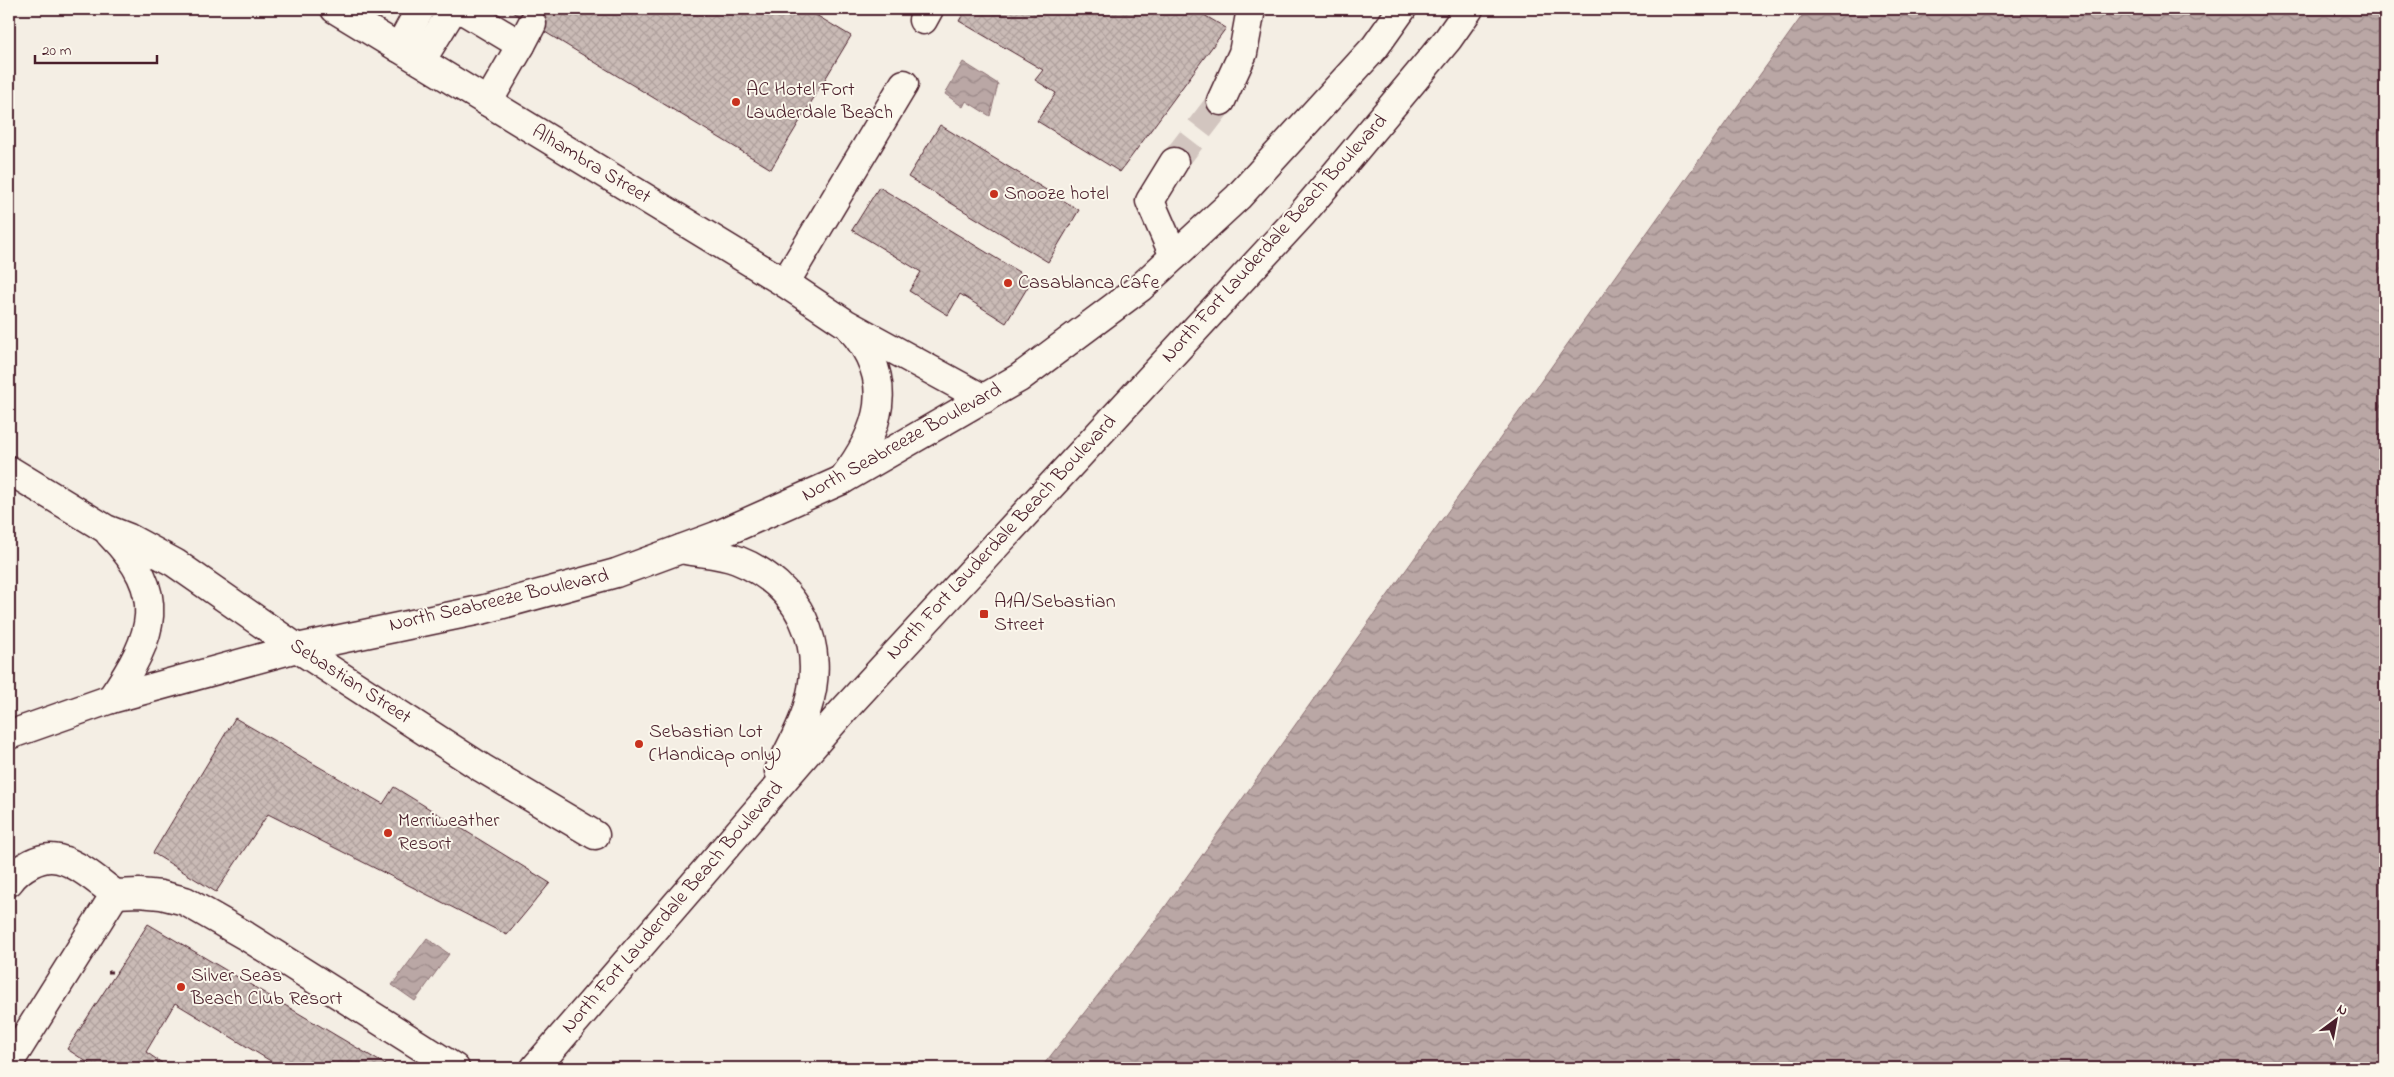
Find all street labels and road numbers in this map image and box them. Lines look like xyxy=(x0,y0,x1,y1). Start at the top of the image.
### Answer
street label: North Fort Lauderdale Beach Boulevard xyxy=(1155,108,1395,370)
street label: Alhambra Street xyxy=(526,118,656,212)
street label: North Seabreeze Boulevard xyxy=(797,376,1007,510)
street label: North Fort Lauderdale Beach Boulevard xyxy=(880,409,1124,667)
street label: North Seabreeze Boulevard xyxy=(386,562,612,640)
street label: Sebastian Street xyxy=(284,632,417,732)
street label: North Fort Lauderdale Beach Boulevard xyxy=(555,775,791,1041)

